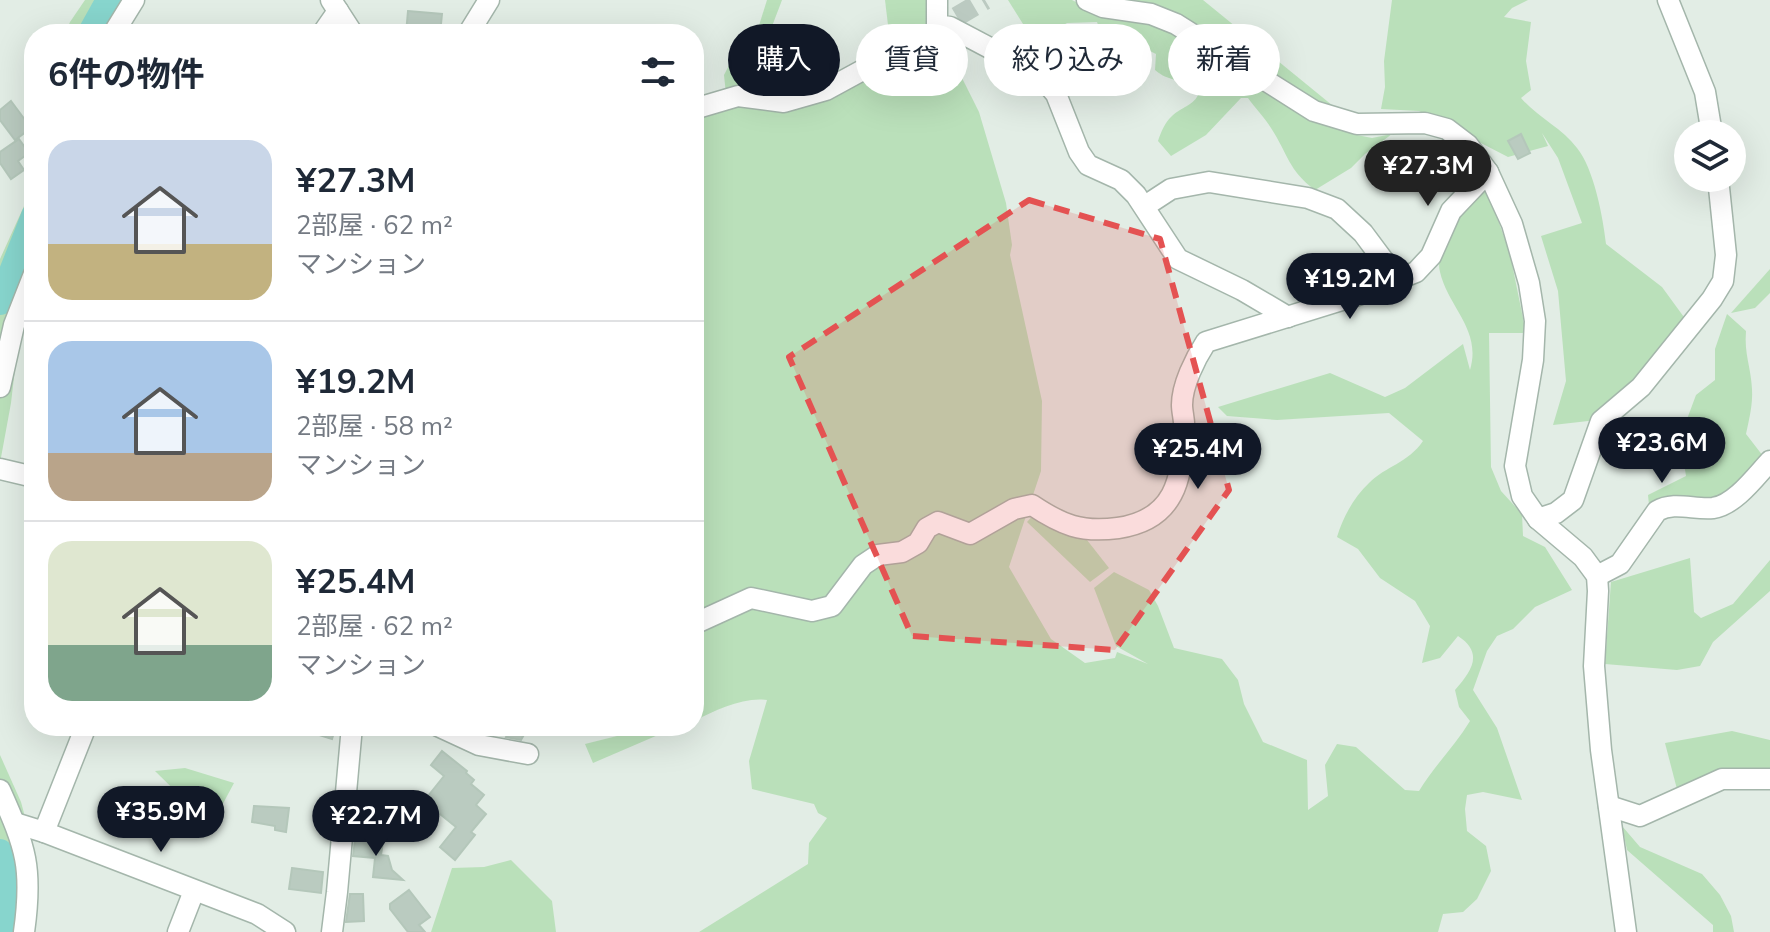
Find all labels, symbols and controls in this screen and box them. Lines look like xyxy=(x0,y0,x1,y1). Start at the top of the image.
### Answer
chip: 購入 xyxy=(728,24,840,96)
chip: 賃貸 xyxy=(856,24,968,96)
chip: 絞り込み xyxy=(984,24,1152,96)
chip: 新着 xyxy=(1168,24,1280,96)
icon: filters xyxy=(636,50,680,94)
text: 6件の物件 xyxy=(48,52,204,98)
map controls xyxy=(1674,120,1746,192)
button: layers xyxy=(1674,120,1746,192)
pin: ¥27.3M xyxy=(1363,140,1493,208)
text: ¥27.3M xyxy=(1382,148,1474,183)
text: ¥27.3M xyxy=(296,158,416,204)
icon: home xyxy=(112,172,208,268)
text: 2部屋 · 62 m² xyxy=(296,208,453,243)
text: マンション xyxy=(296,247,426,282)
pin: ¥19.2M xyxy=(1285,253,1415,321)
text: ¥19.2M xyxy=(1304,261,1396,296)
text: ¥19.2M xyxy=(296,359,416,405)
icon: home xyxy=(112,373,208,469)
text: 2部屋 · 58 m² xyxy=(296,409,453,444)
pin: ¥23.6M xyxy=(1597,417,1727,485)
pin: ¥25.4M xyxy=(1133,423,1263,491)
text: ¥23.6M xyxy=(1616,425,1708,460)
text: ¥25.4M xyxy=(1152,431,1244,466)
text: マンション xyxy=(296,448,426,483)
text: ¥25.4M xyxy=(296,559,416,605)
icon: home xyxy=(112,573,208,669)
text: 2部屋 · 62 m² xyxy=(296,609,453,644)
text: マンション xyxy=(296,648,426,683)
pin: ¥35.9M xyxy=(96,786,226,854)
pin: ¥22.7M xyxy=(311,790,441,858)
text: ¥35.9M xyxy=(115,794,207,829)
text: ¥22.7M xyxy=(330,798,422,833)

